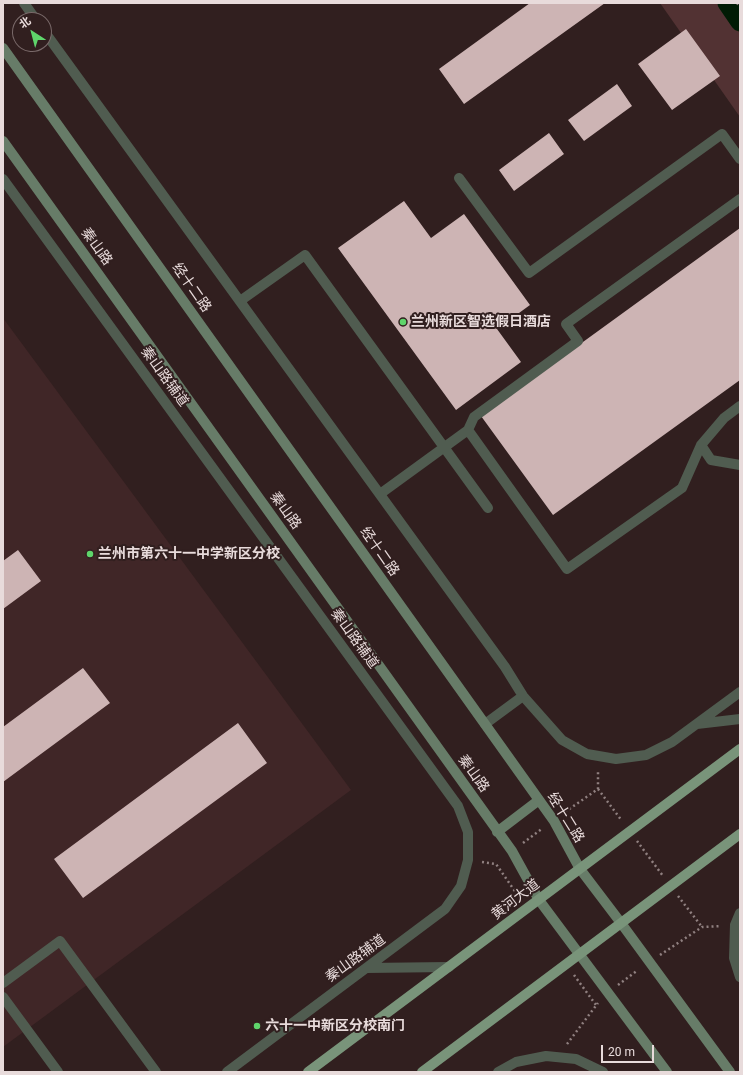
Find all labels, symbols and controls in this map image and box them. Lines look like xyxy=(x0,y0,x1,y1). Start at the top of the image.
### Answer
north arrow xyxy=(12,12,52,52)
text: 北 xyxy=(17,14,34,31)
street label: 秦山路 xyxy=(77,225,115,269)
street label: 经十二路 xyxy=(168,260,214,316)
place label: 兰州新区智选假日酒店 xyxy=(411,314,551,330)
marker: 兰州新区智选假日酒店 xyxy=(398,317,408,327)
street label: 秦山路辅道 xyxy=(137,344,191,410)
street label: 秦山路 xyxy=(266,489,304,533)
street label: 经十二路 xyxy=(356,524,402,580)
place label: 兰州市第六十一中学新区分校 xyxy=(98,546,280,562)
marker: 兰州市第六十一中学新区分校 xyxy=(85,549,95,559)
street label: 秦山路辅道 xyxy=(327,606,381,672)
street label: 秦山路 xyxy=(454,752,492,796)
street label: 经十二路 xyxy=(543,790,587,846)
street label: 黄河大道 xyxy=(489,876,543,924)
street label: 秦山路辅道 xyxy=(323,932,389,986)
place label: 六十一中新区分校南门 xyxy=(265,1018,405,1034)
marker: 六十一中新区分校南门 xyxy=(252,1021,262,1031)
scale bar xyxy=(603,1037,656,1063)
text: 20 m xyxy=(608,1045,635,1059)

